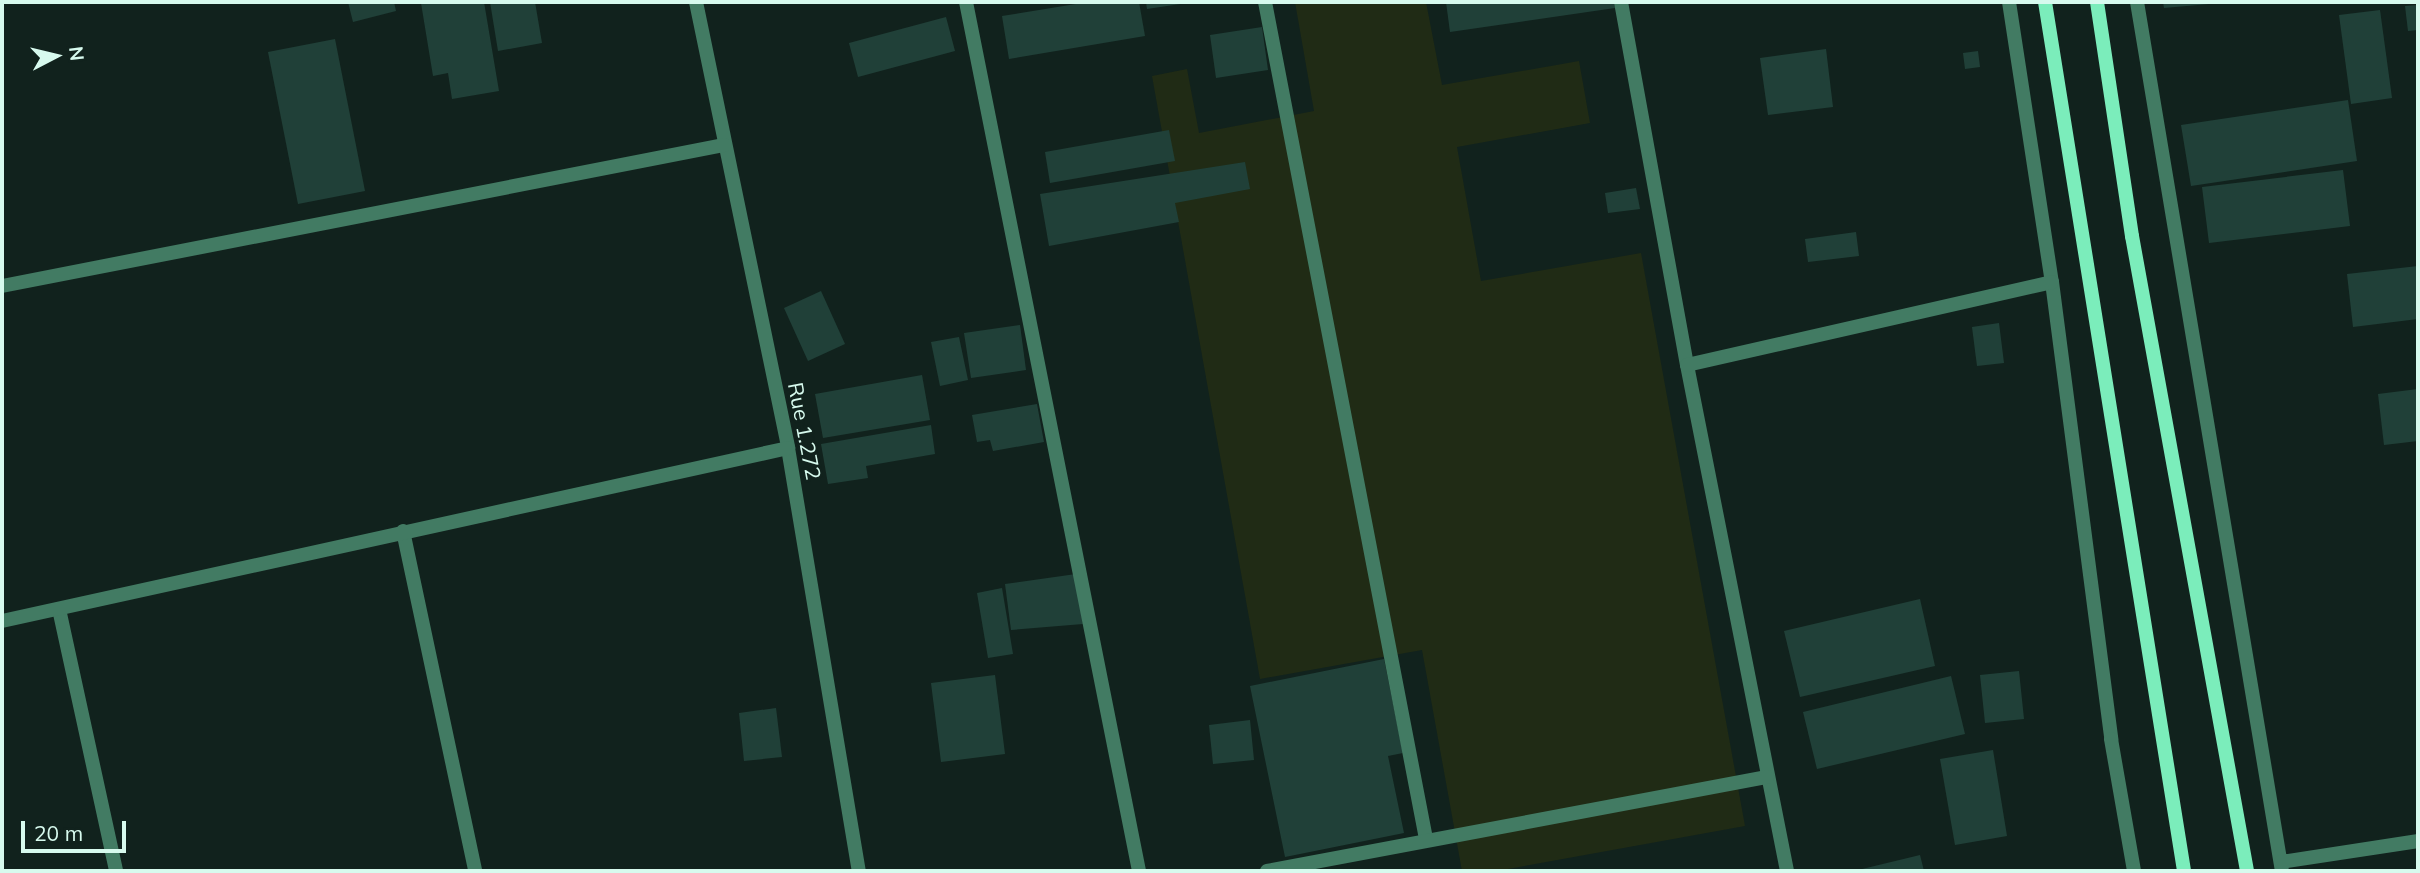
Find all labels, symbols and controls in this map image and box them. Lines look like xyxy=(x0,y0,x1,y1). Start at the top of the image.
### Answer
north arrow xyxy=(21,21,91,91)
text: N xyxy=(64,45,90,62)
street label: Rue 1.272 xyxy=(783,380,827,482)
scale bar xyxy=(24,806,130,850)
text: 20 m xyxy=(34,820,83,846)

